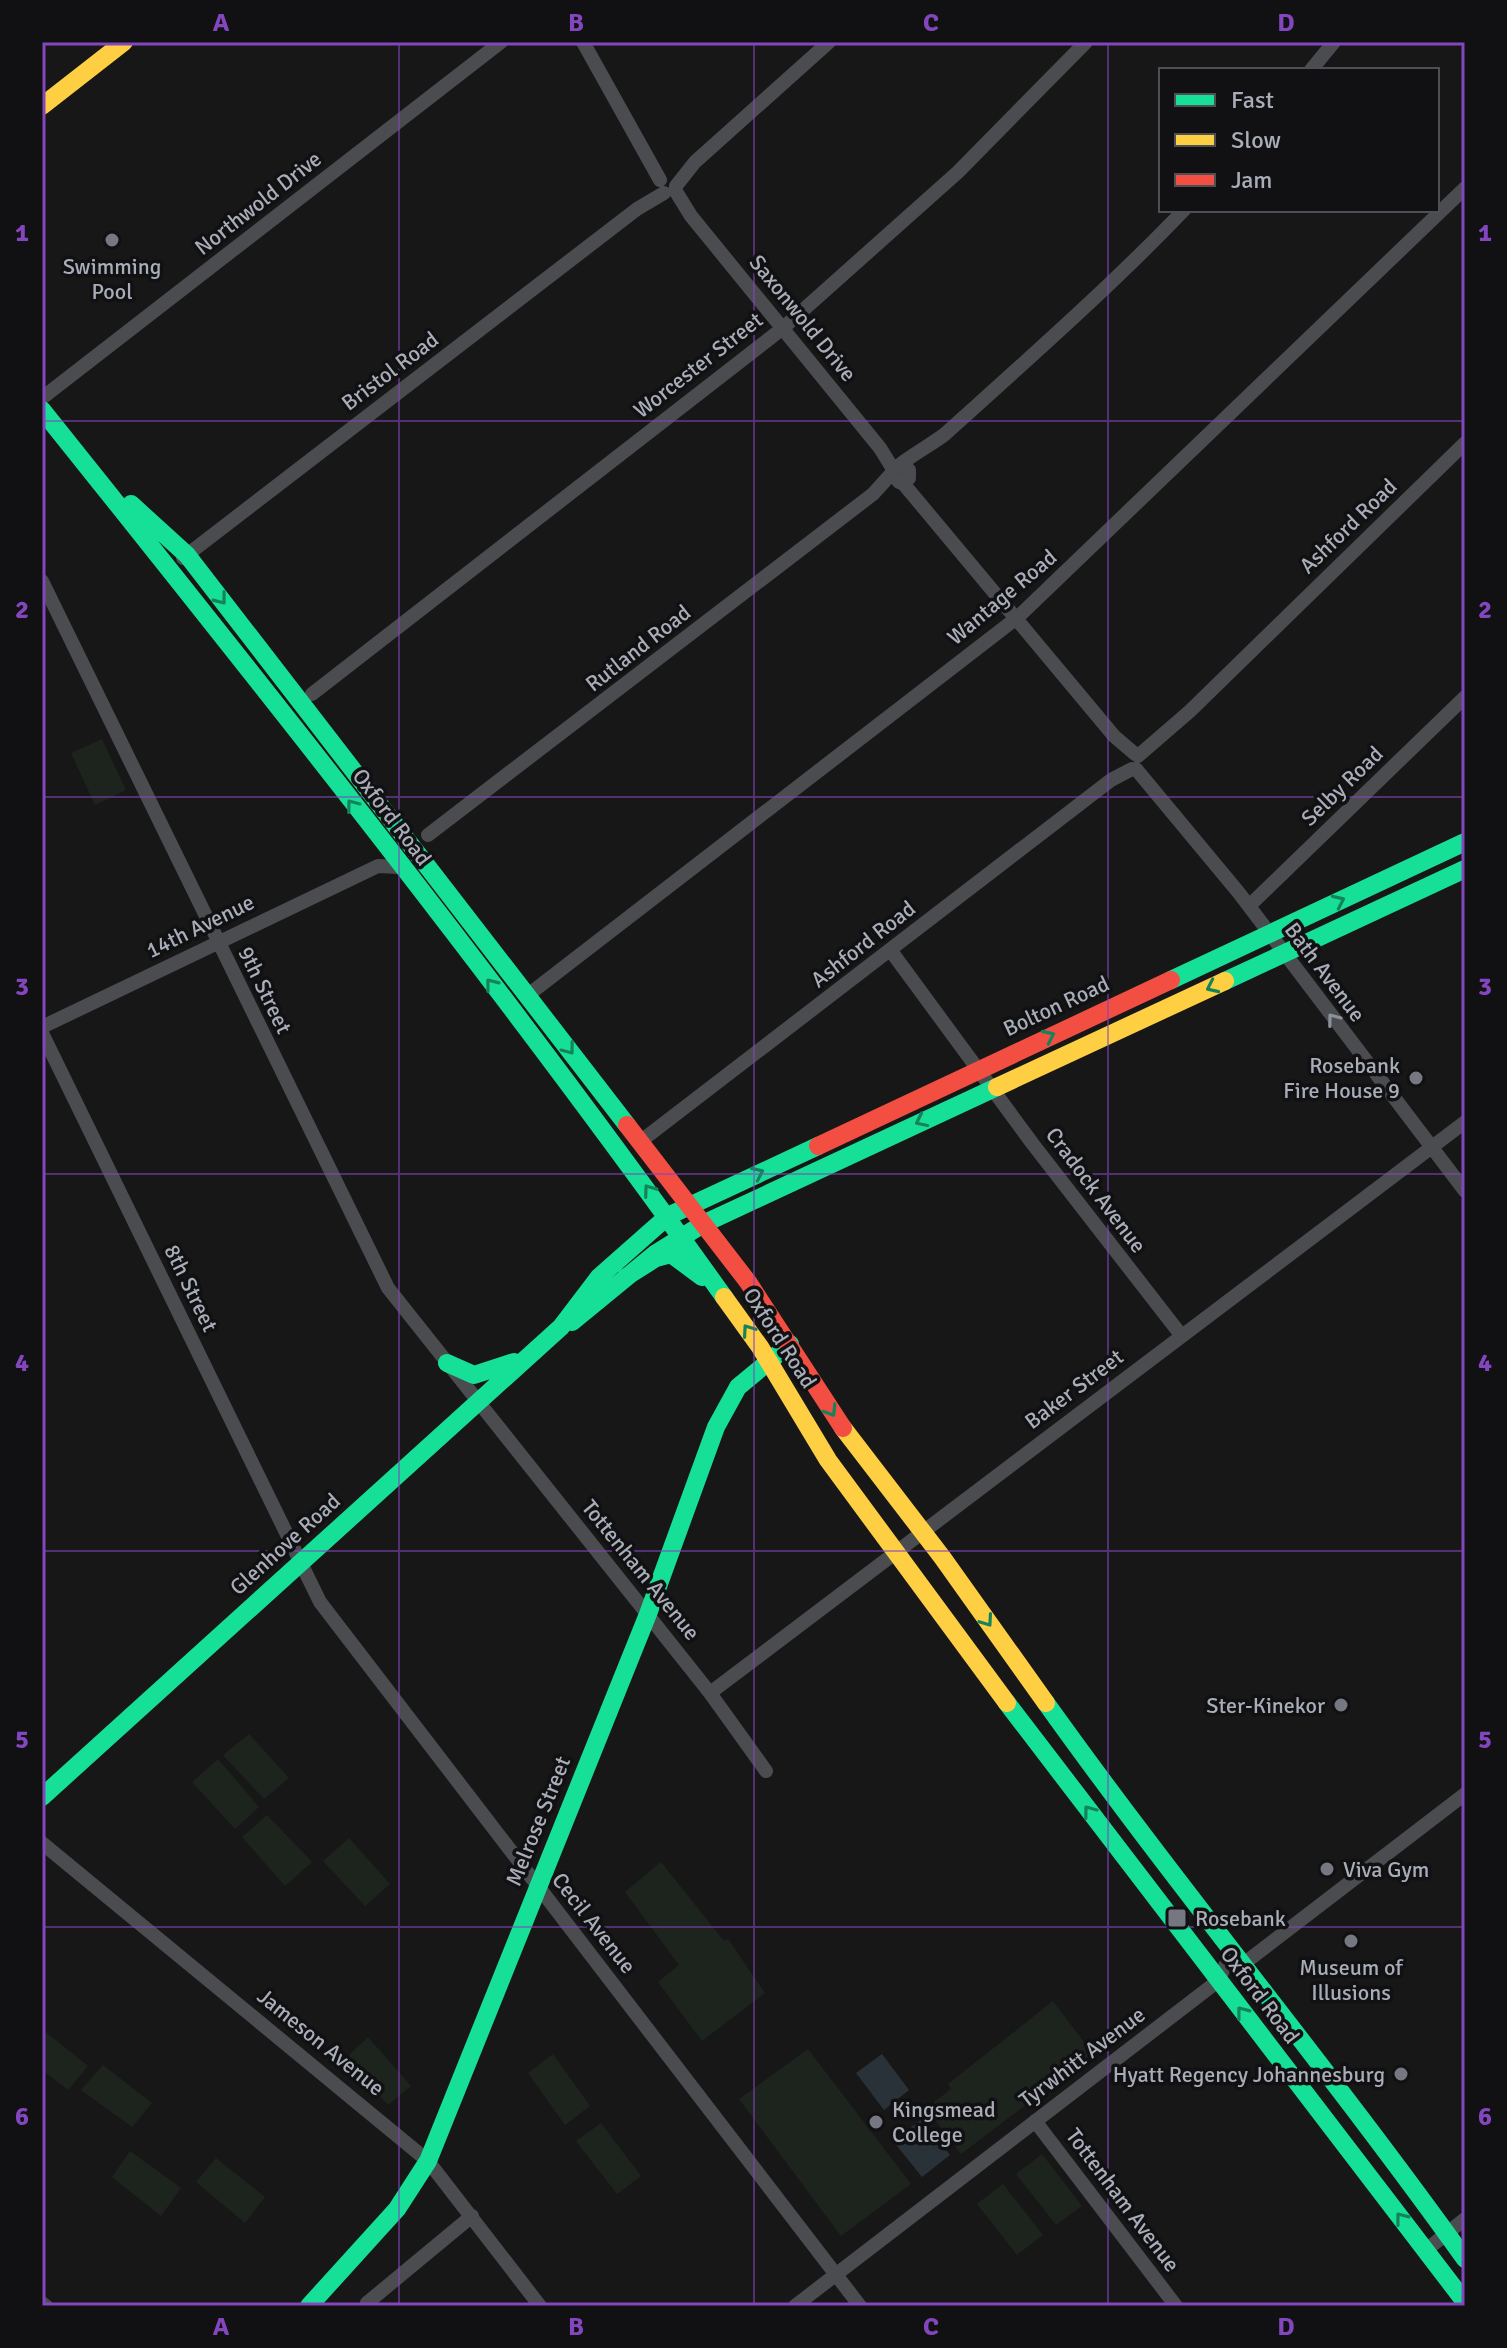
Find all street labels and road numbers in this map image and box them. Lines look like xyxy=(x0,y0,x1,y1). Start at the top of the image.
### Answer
street label: Northwold Drive xyxy=(189,145,327,261)
street label: Saxonwold Drive xyxy=(744,249,862,387)
street label: Worcester Street xyxy=(628,306,768,424)
street label: Bristol Road xyxy=(336,326,444,416)
street label: Ashford Road xyxy=(1294,473,1402,579)
street label: Wantage Road xyxy=(942,543,1062,651)
street label: Rutland Road xyxy=(580,599,696,697)
street label: Selby Road xyxy=(1295,740,1389,832)
street label: Oxford Road xyxy=(347,763,437,871)
street label: 14th Avenue xyxy=(141,888,259,964)
street label: Ashford Road xyxy=(805,895,921,993)
street label: Bath Avenue xyxy=(1279,917,1371,1027)
street label: 9th Street xyxy=(232,942,298,1038)
street label: Bolton Road xyxy=(999,970,1113,1042)
street label: Cradock Avenue xyxy=(1040,1122,1152,1258)
street label: 8th Street xyxy=(158,1240,224,1336)
street label: Oxford Road xyxy=(737,1283,823,1393)
street label: Baker Street xyxy=(1019,1343,1129,1435)
street label: Glenhove Road xyxy=(224,1487,346,1601)
street label: Tottenham Avenue xyxy=(576,1494,706,1646)
street label: Melrose Street xyxy=(500,1752,576,1890)
street label: Cecil Avenue xyxy=(546,1867,642,1979)
street label: Oxford Road xyxy=(1215,1941,1305,2049)
street label: Jameson Avenue xyxy=(252,1983,390,2101)
street label: Tyrwhitt Avenue xyxy=(1014,2001,1150,2113)
street label: Tottenham Avenue xyxy=(1060,2123,1186,2277)

